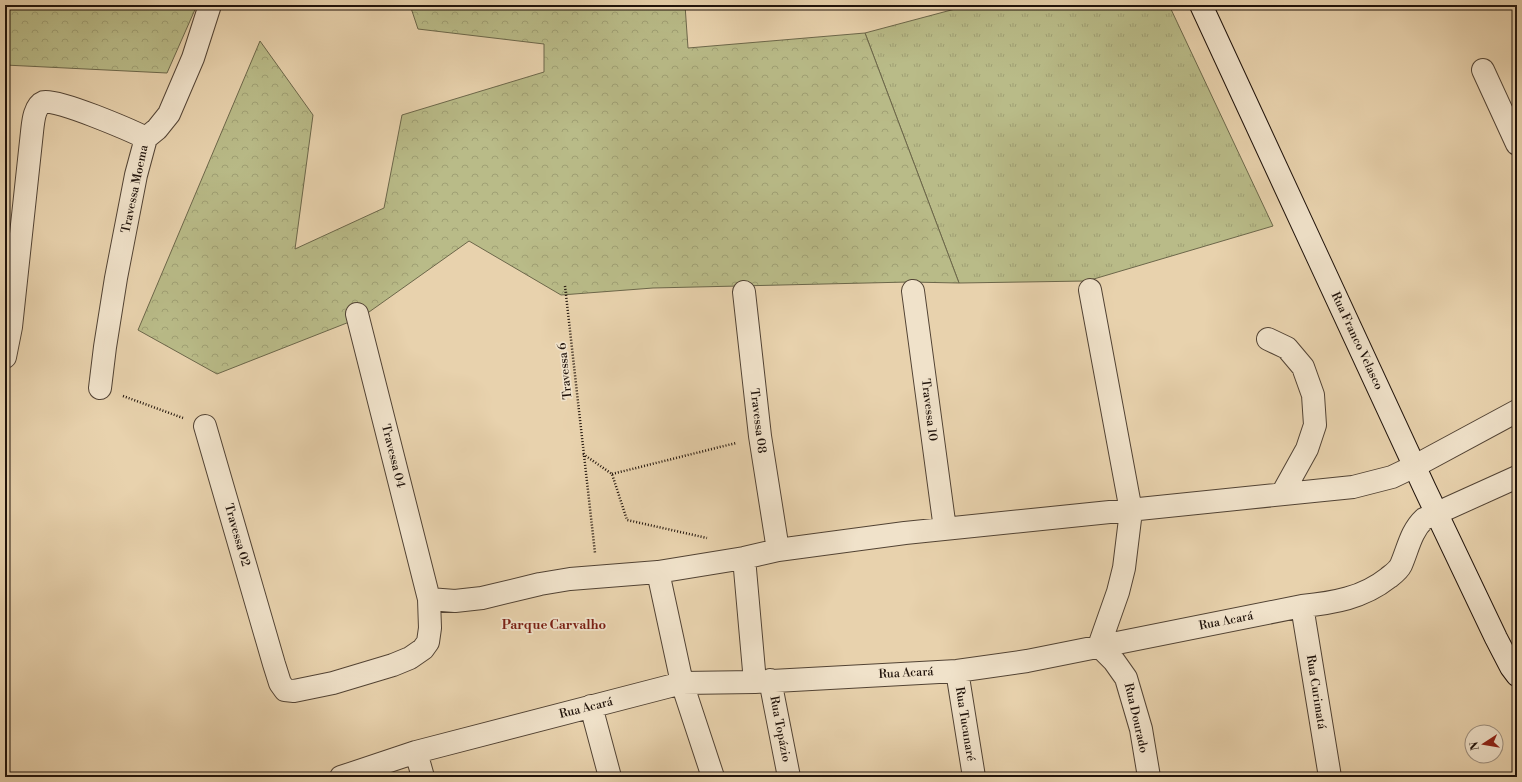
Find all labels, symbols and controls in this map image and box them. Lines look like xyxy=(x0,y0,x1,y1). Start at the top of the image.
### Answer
street label: Travessa Moema xyxy=(118,143,152,235)
street label: Rua Franco Velasco xyxy=(1328,290,1386,393)
street label: Travessa 6 xyxy=(555,342,575,400)
street label: Travessa 10 xyxy=(918,378,940,442)
street label: Travessa 08 xyxy=(747,388,769,454)
street label: Travessa 04 xyxy=(378,423,408,489)
street label: Travessa 02 xyxy=(221,502,253,568)
street label: Rua Acará xyxy=(1198,608,1255,634)
district label: Parque Carvalho xyxy=(502,617,607,633)
street label: Rua Curimatá xyxy=(1303,654,1329,731)
street label: Rua Acará xyxy=(878,664,935,682)
street label: Rua Dourado xyxy=(1121,682,1151,755)
street label: Rua Tucunaré xyxy=(952,686,978,762)
street label: Rua Acará xyxy=(558,694,615,722)
street label: Rua Topázio xyxy=(766,695,794,764)
north arrow xyxy=(1464,724,1504,764)
text: N xyxy=(1467,740,1483,752)

